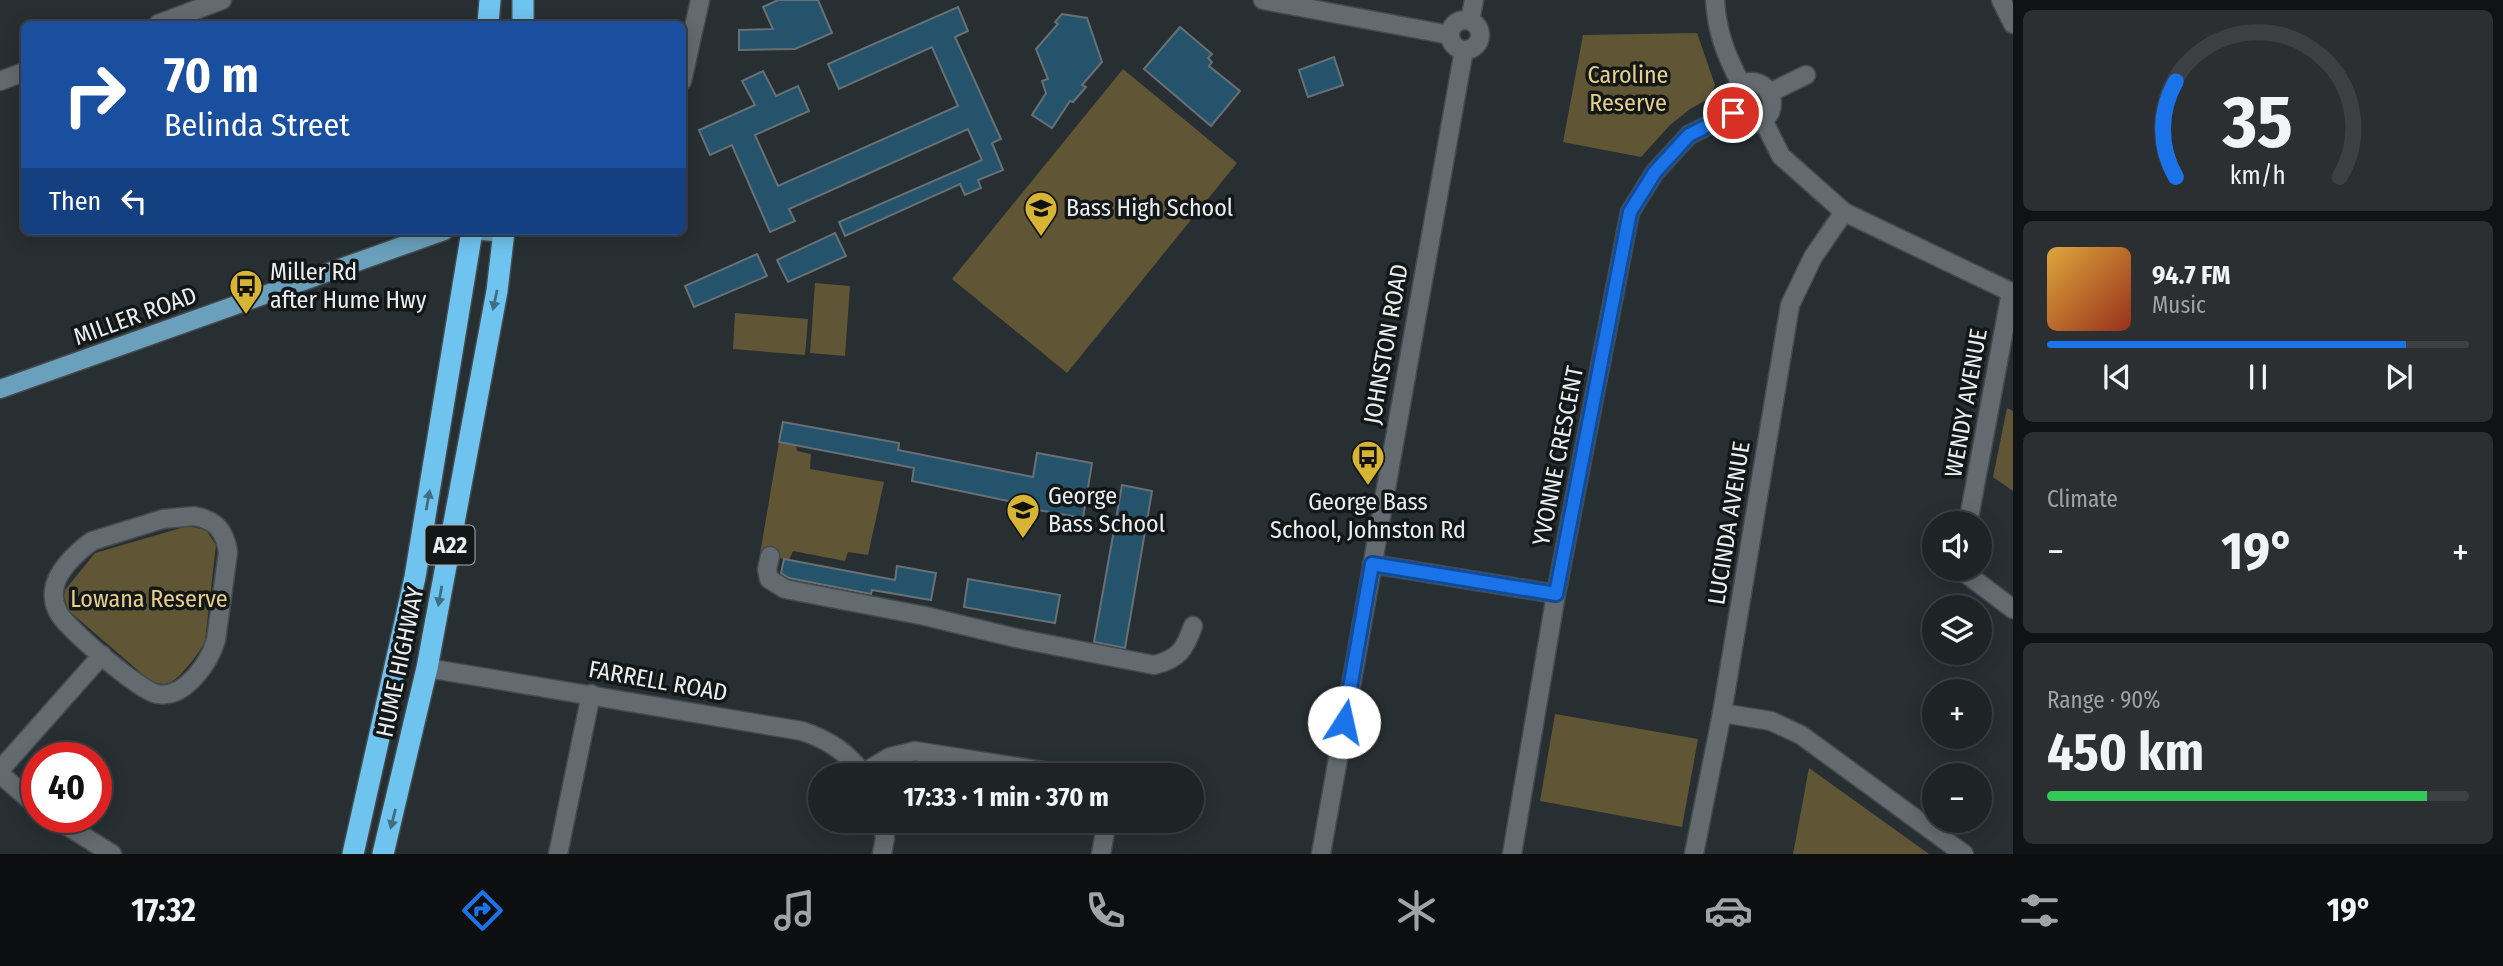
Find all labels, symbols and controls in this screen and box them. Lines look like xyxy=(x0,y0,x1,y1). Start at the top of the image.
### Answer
text: 70 m xyxy=(164,46,259,105)
icon: right xyxy=(49,49,140,140)
park label: Caroline Reserve xyxy=(1588,61,1668,117)
text: 35 xyxy=(2222,79,2293,166)
pin xyxy=(1703,83,1763,143)
icon: arrive xyxy=(1714,94,1752,132)
text: Belinda Street xyxy=(164,106,350,144)
text: km/h xyxy=(2230,160,2286,190)
icon: left xyxy=(115,182,153,220)
text: Then xyxy=(49,186,101,217)
school or university icon: Bass High School xyxy=(1022,189,1060,238)
place label: Bass High School xyxy=(1066,194,1233,222)
place label: Miller Rd after Hume Hwy xyxy=(270,258,427,314)
text: 94.7 FM xyxy=(2152,260,2231,291)
street label: JOHNSTON ROAD xyxy=(1358,262,1414,426)
bus stop icon: Miller Rd after Hume Hwy xyxy=(227,267,265,316)
street label: MILLER ROAD xyxy=(70,281,200,351)
one-way arrow xyxy=(489,289,500,311)
text: Music xyxy=(2152,291,2206,319)
street label: WENDY AVENUE xyxy=(1939,327,1993,479)
icon: previous xyxy=(2098,358,2136,396)
icon: pause xyxy=(2239,358,2277,396)
icon: next xyxy=(2380,358,2418,396)
street label: YVONNE CRESCENT xyxy=(1527,364,1589,548)
bus stop icon: George Bass School, Johnston Rd xyxy=(1349,438,1387,487)
street label: LUCINDA AVENUE xyxy=(1702,439,1756,607)
place label: George Bass School xyxy=(1048,482,1165,538)
text: Climate xyxy=(2047,485,2118,513)
place label: George Bass School, Johnston Rd xyxy=(1270,488,1466,544)
one-way arrow xyxy=(423,489,434,511)
school or university icon: George Bass School xyxy=(1004,491,1042,540)
map controls xyxy=(1922,511,1992,833)
button: sound xyxy=(1922,511,1992,581)
text: 19° xyxy=(2221,520,2295,583)
road number: A22 xyxy=(426,526,475,565)
text: − xyxy=(2047,529,2064,575)
text: + xyxy=(2452,529,2469,575)
street label: HUME HIGHWAY xyxy=(370,584,430,740)
park label: Lowana Reserve xyxy=(70,585,228,613)
one-way arrow xyxy=(435,585,446,607)
button: layers xyxy=(1922,595,1992,665)
street label: FARRELL ROAD xyxy=(586,655,730,707)
button: + xyxy=(1922,679,1992,749)
position arrow xyxy=(1307,685,1381,759)
text: Range · 90% xyxy=(2047,686,2161,714)
text: 450 km xyxy=(2047,721,2204,784)
speed limit sign: 40 xyxy=(21,742,112,833)
button: − xyxy=(1922,763,1992,833)
text: 17:33 · 1 min · 370 m xyxy=(903,782,1109,813)
one-way arrow xyxy=(387,808,398,830)
icon: directions xyxy=(458,886,507,935)
icon: music xyxy=(770,886,819,935)
icon: phone xyxy=(1081,886,1130,935)
icon: climate xyxy=(1392,886,1441,935)
icon: car xyxy=(1704,886,1753,935)
icon: filters xyxy=(2015,886,2064,935)
text: 17:32 xyxy=(131,891,196,929)
text: 19° xyxy=(2327,891,2372,929)

